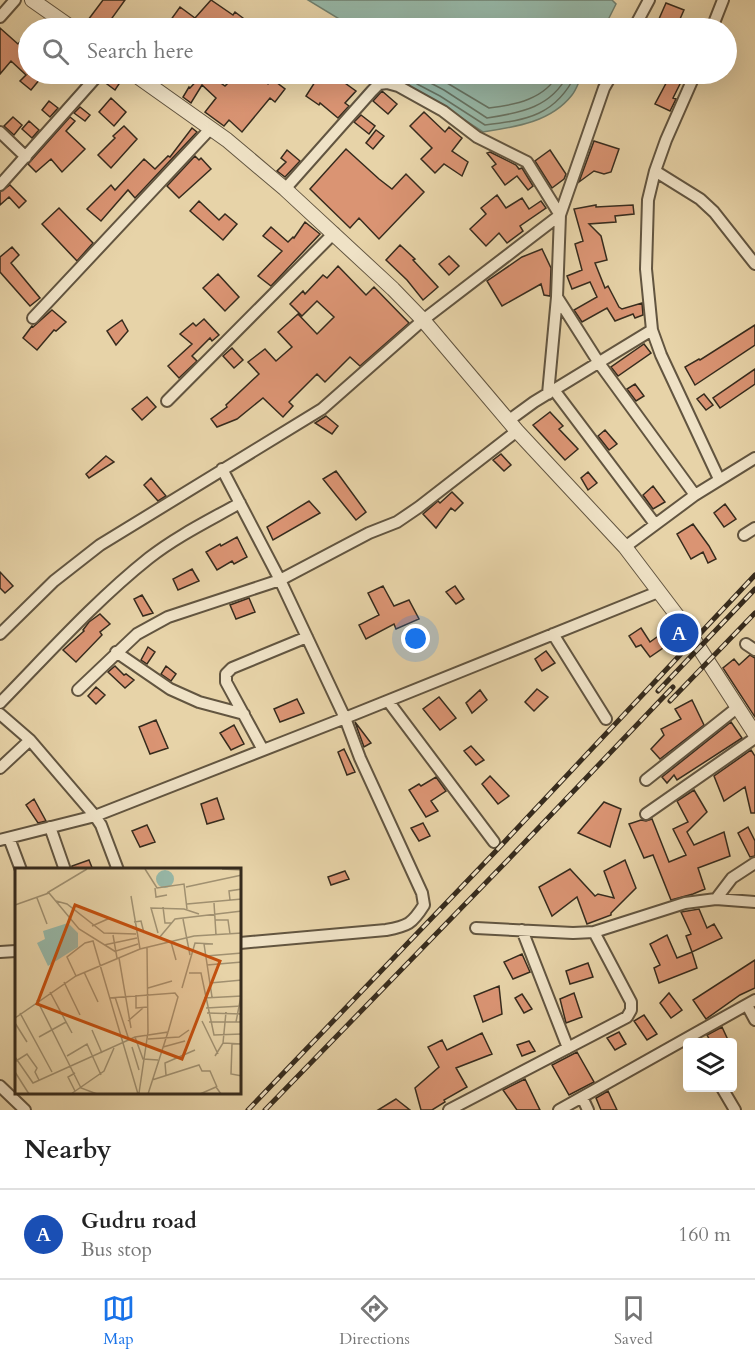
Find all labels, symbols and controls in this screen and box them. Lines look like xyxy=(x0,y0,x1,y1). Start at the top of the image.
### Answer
search box xyxy=(18,18,737,84)
icon: search xyxy=(39,35,72,68)
text: Search here xyxy=(87,36,194,66)
pin: A xyxy=(660,610,698,656)
your location xyxy=(401,624,430,653)
inset map xyxy=(15,868,242,1095)
map controls xyxy=(683,1038,737,1092)
button: layers xyxy=(683,1038,737,1092)
text: Nearby xyxy=(24,1132,112,1167)
text: Gudru road xyxy=(81,1206,197,1236)
text: A xyxy=(36,1221,51,1248)
text: 160 m xyxy=(678,1221,731,1248)
text: Bus stop xyxy=(81,1236,152,1263)
tab: Map xyxy=(102,1292,135,1350)
tab: Directions xyxy=(339,1292,410,1350)
tab: Saved xyxy=(614,1292,653,1350)

